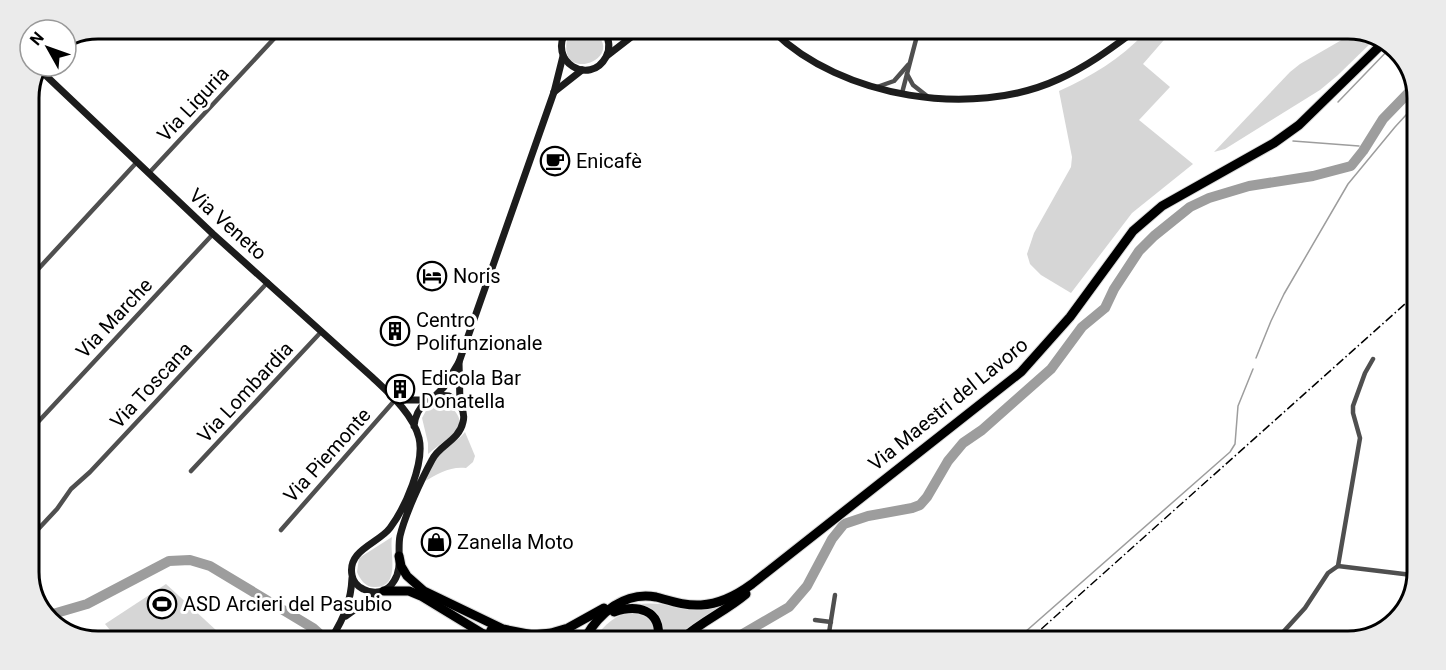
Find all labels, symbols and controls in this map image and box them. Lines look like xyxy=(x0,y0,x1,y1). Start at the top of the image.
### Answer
north arrow xyxy=(18,18,78,78)
text: N xyxy=(26,28,48,49)
street label: Via Liguria xyxy=(152,61,234,147)
cafe icon: Enicafè xyxy=(539,145,571,177)
place label: Enicafè xyxy=(576,149,642,173)
street label: Via Veneto xyxy=(184,183,272,265)
hotel icon: Noris xyxy=(416,260,448,292)
place label: Noris xyxy=(453,264,501,288)
street label: Via Marche xyxy=(71,273,157,363)
place label: Centro Polifunzionale xyxy=(416,308,542,355)
building icon: Centro Polifunzionale xyxy=(379,315,411,347)
street label: Via Maestri del Lavoro xyxy=(864,332,1032,476)
street label: Via Toscana xyxy=(105,337,197,433)
street label: Via Lombardia xyxy=(192,337,298,447)
place label: Edicola Bar Donatella xyxy=(421,366,521,413)
building icon: Edicola Bar Donatella xyxy=(384,373,416,405)
street label: Via Piemonte xyxy=(278,403,376,507)
shop icon: Zanella Moto xyxy=(420,526,452,558)
place label: Zanella Moto xyxy=(457,530,574,554)
sports icon: ASD Arcieri del Pasubio xyxy=(146,588,178,620)
place label: ASD Arcieri del Pasubio xyxy=(183,592,392,616)

